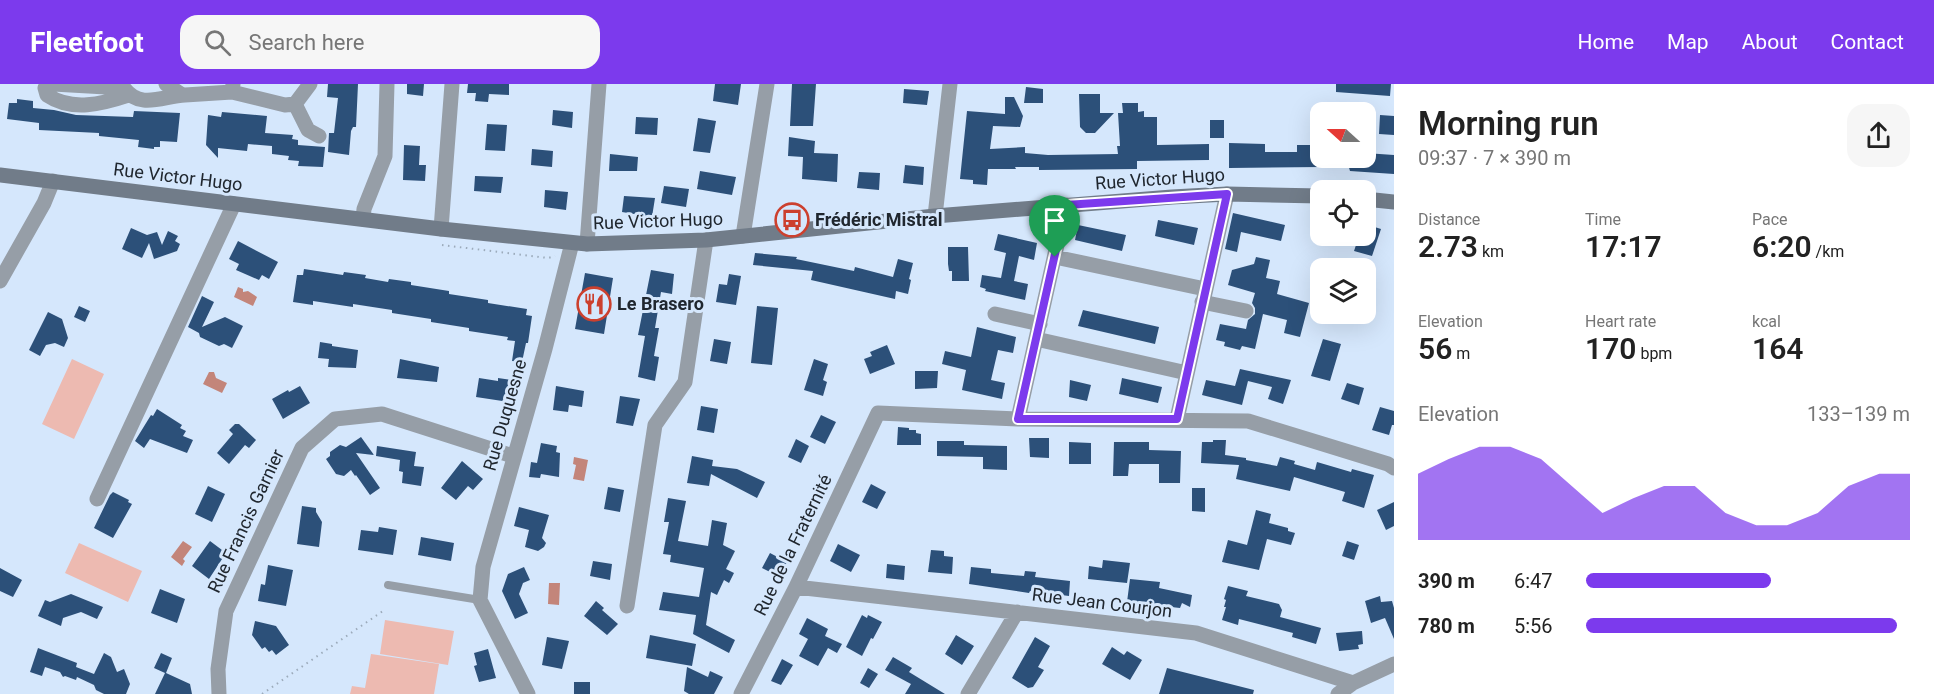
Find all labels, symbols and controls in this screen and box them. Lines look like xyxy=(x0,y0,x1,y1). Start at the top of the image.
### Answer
search box xyxy=(180,15,600,69)
text: Fleetfoot xyxy=(30,26,144,59)
icon: search xyxy=(201,26,234,59)
text: Search here xyxy=(249,30,364,55)
text: Home xyxy=(1578,30,1634,54)
text: Map xyxy=(1667,30,1709,54)
text: About xyxy=(1742,30,1798,54)
text: Contact xyxy=(1831,30,1904,54)
north arrow xyxy=(1310,102,1376,168)
map controls xyxy=(1310,102,1376,324)
text: Morning run xyxy=(1418,104,1599,143)
button: share xyxy=(1847,104,1910,167)
text: 09:37 · 7 × 390 m xyxy=(1418,146,1571,170)
street label: Rue Victor Hugo xyxy=(112,158,244,195)
street label: Rue Victor Hugo xyxy=(1094,163,1226,194)
button: locate xyxy=(1310,180,1376,246)
pin xyxy=(1029,195,1080,257)
bus stop icon: Frédéric Mistral xyxy=(774,202,810,238)
icon: arrive xyxy=(1038,204,1071,237)
street label: Rue Victor Hugo xyxy=(593,208,723,233)
place label: Frédéric Mistral xyxy=(815,209,942,230)
text: Distance xyxy=(1418,210,1480,229)
text: Time xyxy=(1585,210,1621,229)
text: Pace xyxy=(1752,210,1788,229)
text: 2.73 xyxy=(1418,229,1478,264)
text: 17:17 xyxy=(1585,229,1662,264)
text: 6:20 xyxy=(1752,229,1812,264)
text: km xyxy=(1478,242,1504,261)
text: /km xyxy=(1812,242,1844,261)
button: layers xyxy=(1310,258,1376,324)
restaurant icon: Le Brasero xyxy=(576,286,612,322)
place label: Le Brasero xyxy=(617,293,704,314)
text: Elevation xyxy=(1418,312,1483,331)
text: Heart rate xyxy=(1585,312,1656,331)
text: kcal xyxy=(1752,312,1781,331)
text: 56 xyxy=(1418,331,1452,366)
text: 170 xyxy=(1585,331,1636,366)
text: 164 xyxy=(1752,331,1803,366)
text: m xyxy=(1452,344,1470,363)
text: bpm xyxy=(1636,344,1672,363)
street label: Rue Duquesne xyxy=(479,357,530,473)
text: Elevation xyxy=(1418,402,1499,426)
text: 133–139 m xyxy=(1807,402,1910,426)
street label: Rue Francis Garnier xyxy=(203,446,288,596)
street label: Rue de la Fraternité xyxy=(749,471,836,619)
text: 390 m xyxy=(1418,569,1475,593)
text: 6:47 xyxy=(1514,569,1553,593)
street label: Rue Jean Courjon xyxy=(1031,583,1173,622)
text: 780 m xyxy=(1418,614,1475,638)
text: 5:56 xyxy=(1514,614,1553,638)

